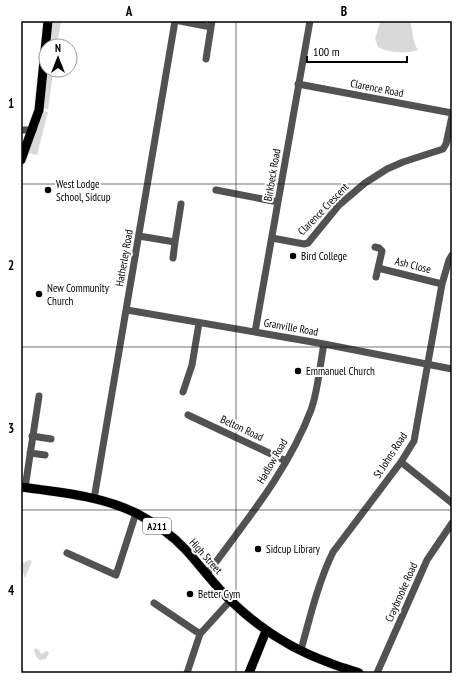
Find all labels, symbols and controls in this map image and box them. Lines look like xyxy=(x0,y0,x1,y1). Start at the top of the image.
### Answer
text: A xyxy=(125,3,133,20)
text: B xyxy=(341,3,347,20)
north arrow xyxy=(38,38,78,78)
scale bar xyxy=(307,38,407,64)
text: N xyxy=(55,41,61,55)
text: 100 m xyxy=(313,44,340,59)
street label: Clarence Road xyxy=(349,76,405,100)
text: 1 xyxy=(8,95,14,112)
street label: Birkbeck Road xyxy=(260,147,284,202)
place label: West Lodge School, Sidcup xyxy=(56,177,111,204)
street label: Clarence Crescent xyxy=(295,180,351,238)
marker: West Lodge School, Sidcup xyxy=(43,185,53,195)
street label: Hatherley Road xyxy=(112,228,136,288)
place label: Bird College xyxy=(301,249,347,263)
marker: Bird College xyxy=(288,251,298,261)
street label: Ash Close xyxy=(393,254,433,276)
text: 2 xyxy=(8,257,14,274)
place label: New Community Church xyxy=(47,281,110,308)
marker: New Community Church xyxy=(34,289,44,299)
street label: Granville Road xyxy=(263,315,320,339)
place label: Emmanuel Church xyxy=(306,364,375,378)
marker: Emmanuel Church xyxy=(293,366,303,376)
street label: Belton Road xyxy=(218,412,266,444)
text: 3 xyxy=(8,420,14,437)
street label: St Johns Road xyxy=(370,429,410,481)
street label: Hadlow Road xyxy=(254,436,291,486)
road number: A211 xyxy=(143,518,171,534)
street label: High Street xyxy=(186,535,226,577)
place label: Sidcup Library xyxy=(266,542,321,556)
marker: Sidcup Library xyxy=(253,544,263,554)
street label: Craybrooke Road xyxy=(382,560,420,624)
text: 4 xyxy=(8,582,15,599)
place label: Better Gym xyxy=(198,587,240,601)
marker: Better Gym xyxy=(185,589,195,599)

